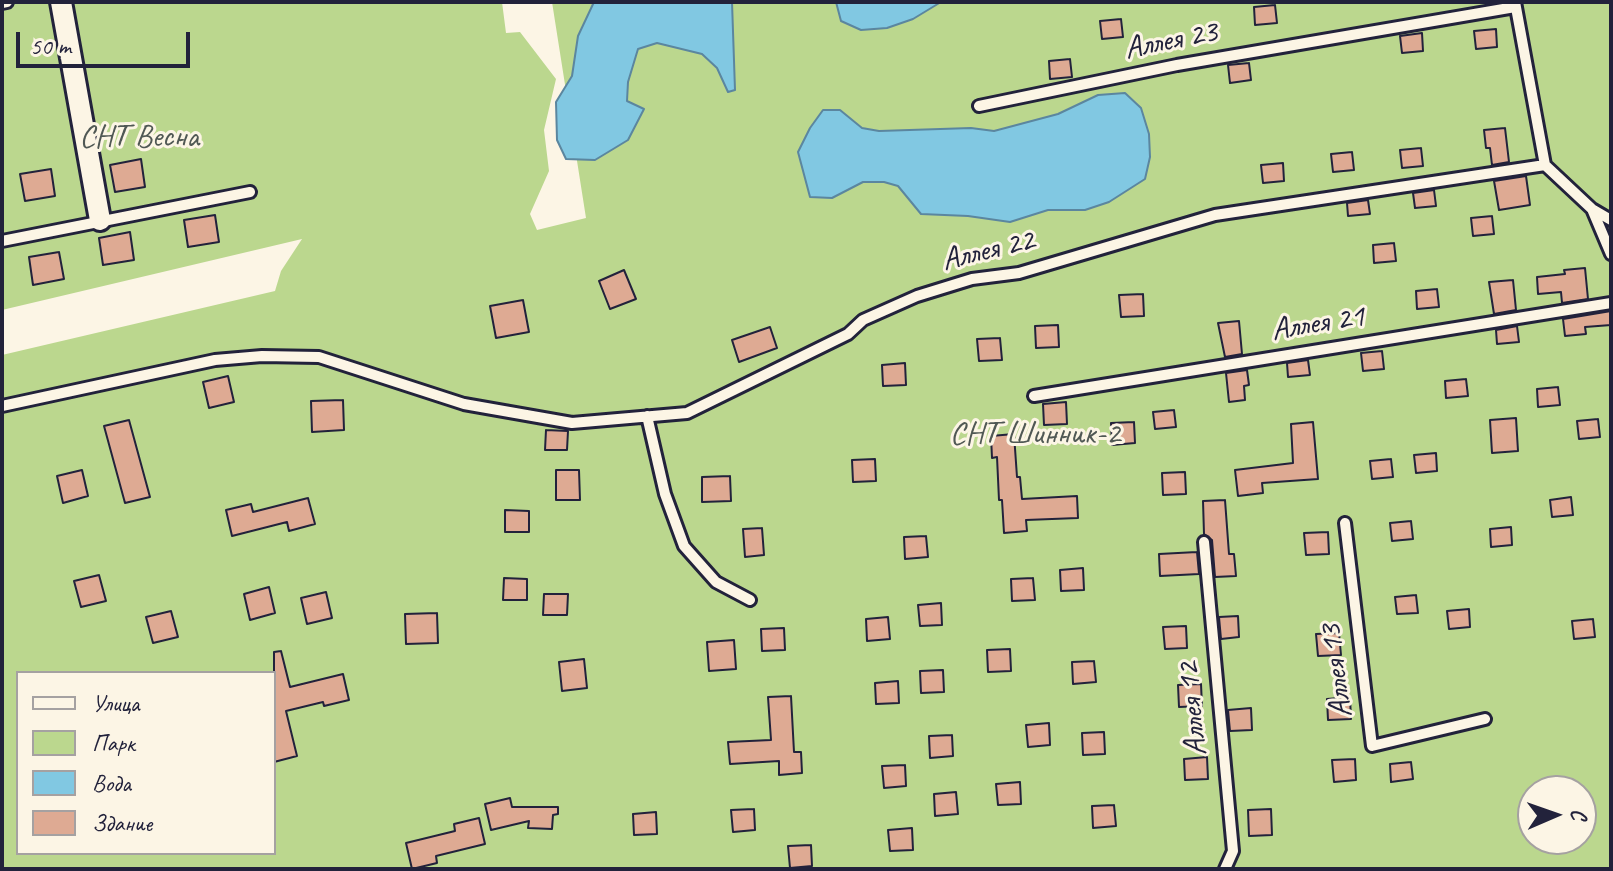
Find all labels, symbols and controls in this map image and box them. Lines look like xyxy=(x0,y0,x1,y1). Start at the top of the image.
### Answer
street label: Аллея 23 xyxy=(1121,13,1221,69)
scale bar xyxy=(20,16,194,66)
text: 50 m xyxy=(30,31,71,61)
park label: СНТ Весна xyxy=(79,119,199,157)
street label: Аллея 22 xyxy=(938,222,1038,280)
street label: Аллея 21 xyxy=(1269,298,1367,350)
park label: СНТ Шинник-2 xyxy=(950,416,1120,454)
street label: Аллея 13 xyxy=(1312,622,1362,720)
street label: Аллея 12 xyxy=(1170,661,1216,757)
legend xyxy=(16,671,276,855)
text: Улица xyxy=(92,688,140,718)
text: Парк xyxy=(92,728,135,758)
text: Вода xyxy=(92,768,131,798)
north arrow xyxy=(1517,775,1597,855)
text: Здание xyxy=(92,808,152,838)
text: С xyxy=(1565,808,1593,820)

